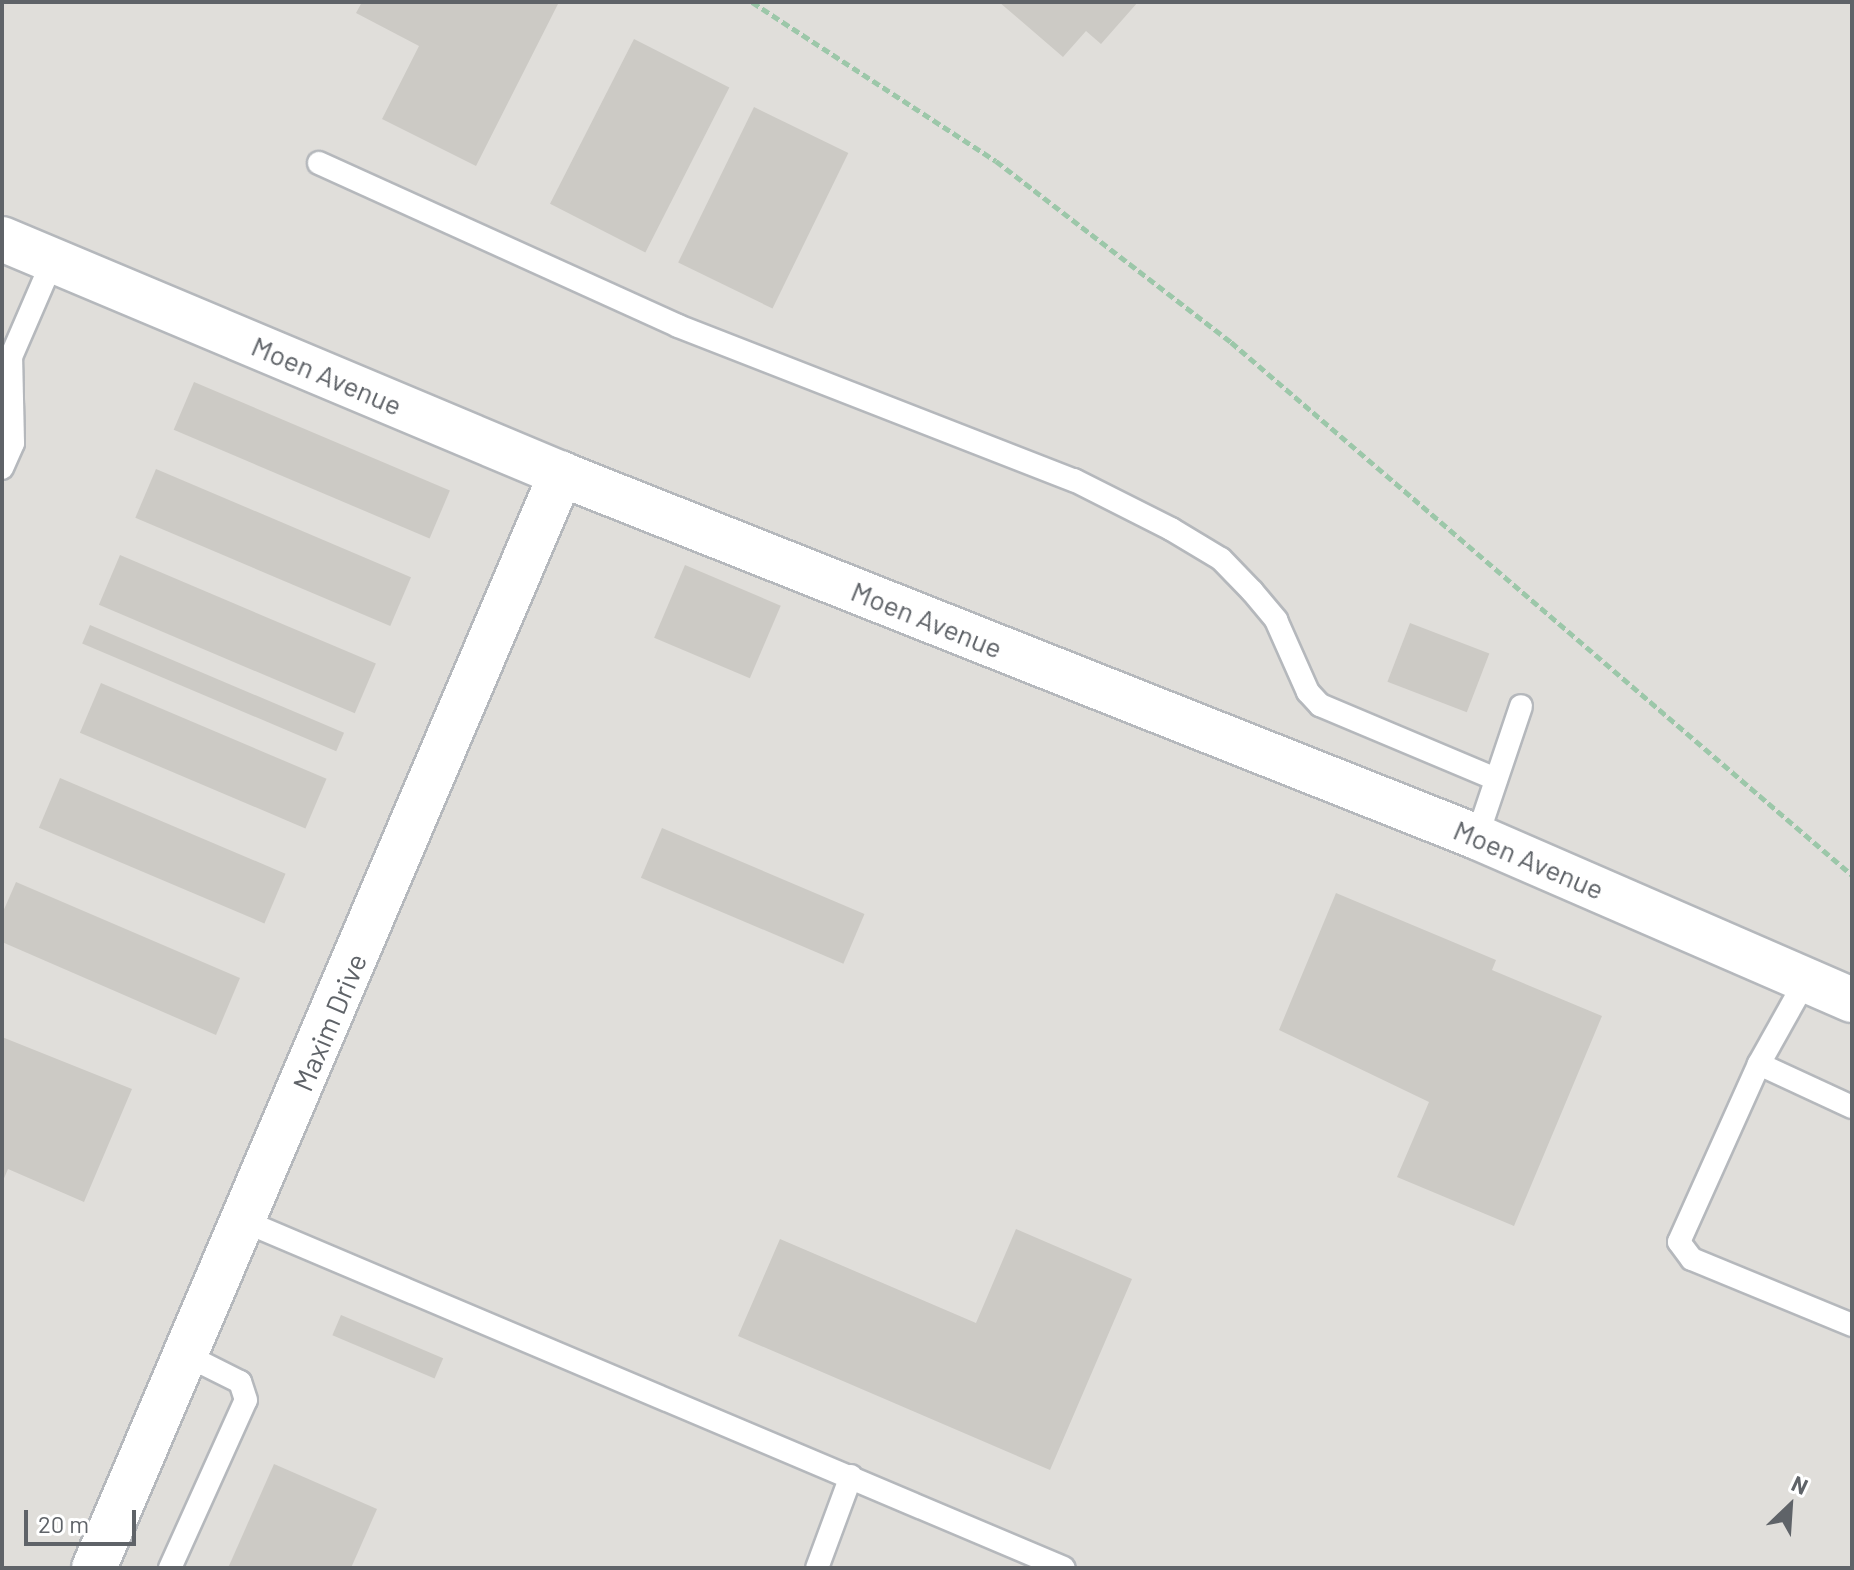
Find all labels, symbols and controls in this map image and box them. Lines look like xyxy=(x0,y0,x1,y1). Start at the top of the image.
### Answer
street label: Moen Avenue xyxy=(247,328,407,422)
street label: Moen Avenue xyxy=(847,573,1007,665)
street label: Moen Avenue xyxy=(1449,812,1609,906)
street label: Maxim Drive xyxy=(285,948,373,1096)
north arrow xyxy=(1750,1466,1830,1546)
text: N xyxy=(1788,1469,1812,1499)
scale bar xyxy=(28,1494,140,1544)
text: 20 m xyxy=(38,1509,89,1538)

